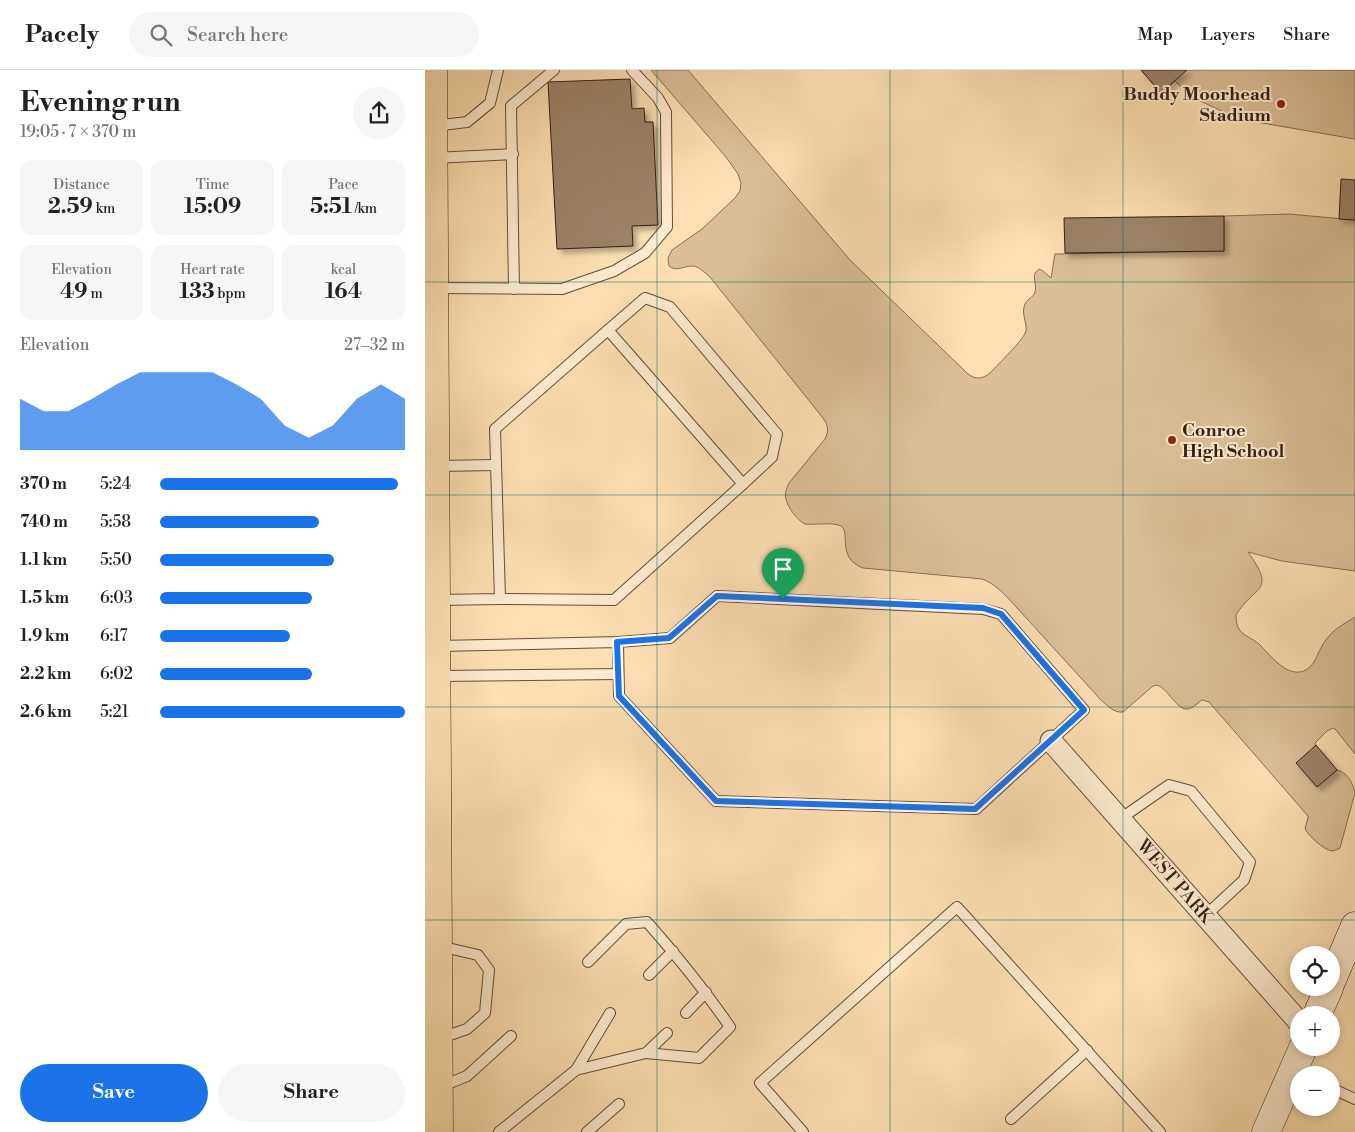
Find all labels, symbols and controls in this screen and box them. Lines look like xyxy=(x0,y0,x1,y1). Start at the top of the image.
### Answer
search box xyxy=(129,12,479,57)
text: Pacely xyxy=(25,20,99,50)
icon: search xyxy=(147,21,175,49)
text: Search here xyxy=(187,23,288,47)
text: Map xyxy=(1138,23,1173,46)
text: Layers xyxy=(1201,23,1255,46)
text: Share xyxy=(1283,23,1330,46)
place label: Buddy Moorhead Stadium xyxy=(1123,83,1272,127)
text: Evening run xyxy=(20,85,181,120)
button: share xyxy=(353,87,405,139)
marker: Buddy Moorhead Stadium xyxy=(1275,98,1287,110)
text: 19:05 · 7 × 370 m xyxy=(20,122,136,142)
text: Distance xyxy=(53,176,110,194)
text: Time xyxy=(196,176,229,194)
text: Pace xyxy=(328,176,359,194)
text: 2.59 xyxy=(48,194,93,220)
text: 15:09 xyxy=(184,194,241,220)
text: 5:51 xyxy=(310,194,352,220)
text: km xyxy=(93,200,115,218)
text: /km xyxy=(352,200,377,218)
text: Elevation xyxy=(51,261,112,279)
text: Heart rate xyxy=(180,261,245,279)
text: kcal xyxy=(331,261,356,279)
text: 49 xyxy=(60,279,88,305)
text: 133 xyxy=(179,279,215,305)
text: 164 xyxy=(325,279,362,305)
text: m xyxy=(88,285,103,303)
text: bpm xyxy=(215,285,246,303)
text: Elevation xyxy=(20,335,89,355)
text: 27–32 m xyxy=(344,335,405,355)
place label: Conroe High School xyxy=(1182,419,1285,463)
marker: Conroe High School xyxy=(1166,434,1178,446)
text: 370 m xyxy=(20,474,67,494)
text: 5:24 xyxy=(100,474,131,494)
text: 740 m xyxy=(20,512,68,532)
text: 5:58 xyxy=(100,512,131,532)
pin xyxy=(762,548,804,599)
text: 1.1 km xyxy=(20,550,67,570)
text: 5:50 xyxy=(100,550,132,570)
icon: arrive xyxy=(769,555,797,583)
text: 1.5 km xyxy=(20,588,69,608)
text: 6:03 xyxy=(100,588,133,608)
text: 1.9 km xyxy=(20,626,69,646)
text: 6:17 xyxy=(100,626,127,646)
text: 2.2 km xyxy=(20,664,71,684)
text: 6:02 xyxy=(100,664,133,684)
text: 2.6 km xyxy=(20,702,71,722)
text: 5:21 xyxy=(100,702,129,722)
street label: WEST PARK xyxy=(1131,834,1219,930)
map controls xyxy=(1290,946,1340,1116)
button: locate xyxy=(1290,946,1340,996)
button: + xyxy=(1290,1006,1340,1056)
button: Save xyxy=(20,1064,208,1122)
button: Share xyxy=(218,1064,405,1122)
button: − xyxy=(1290,1066,1340,1116)

